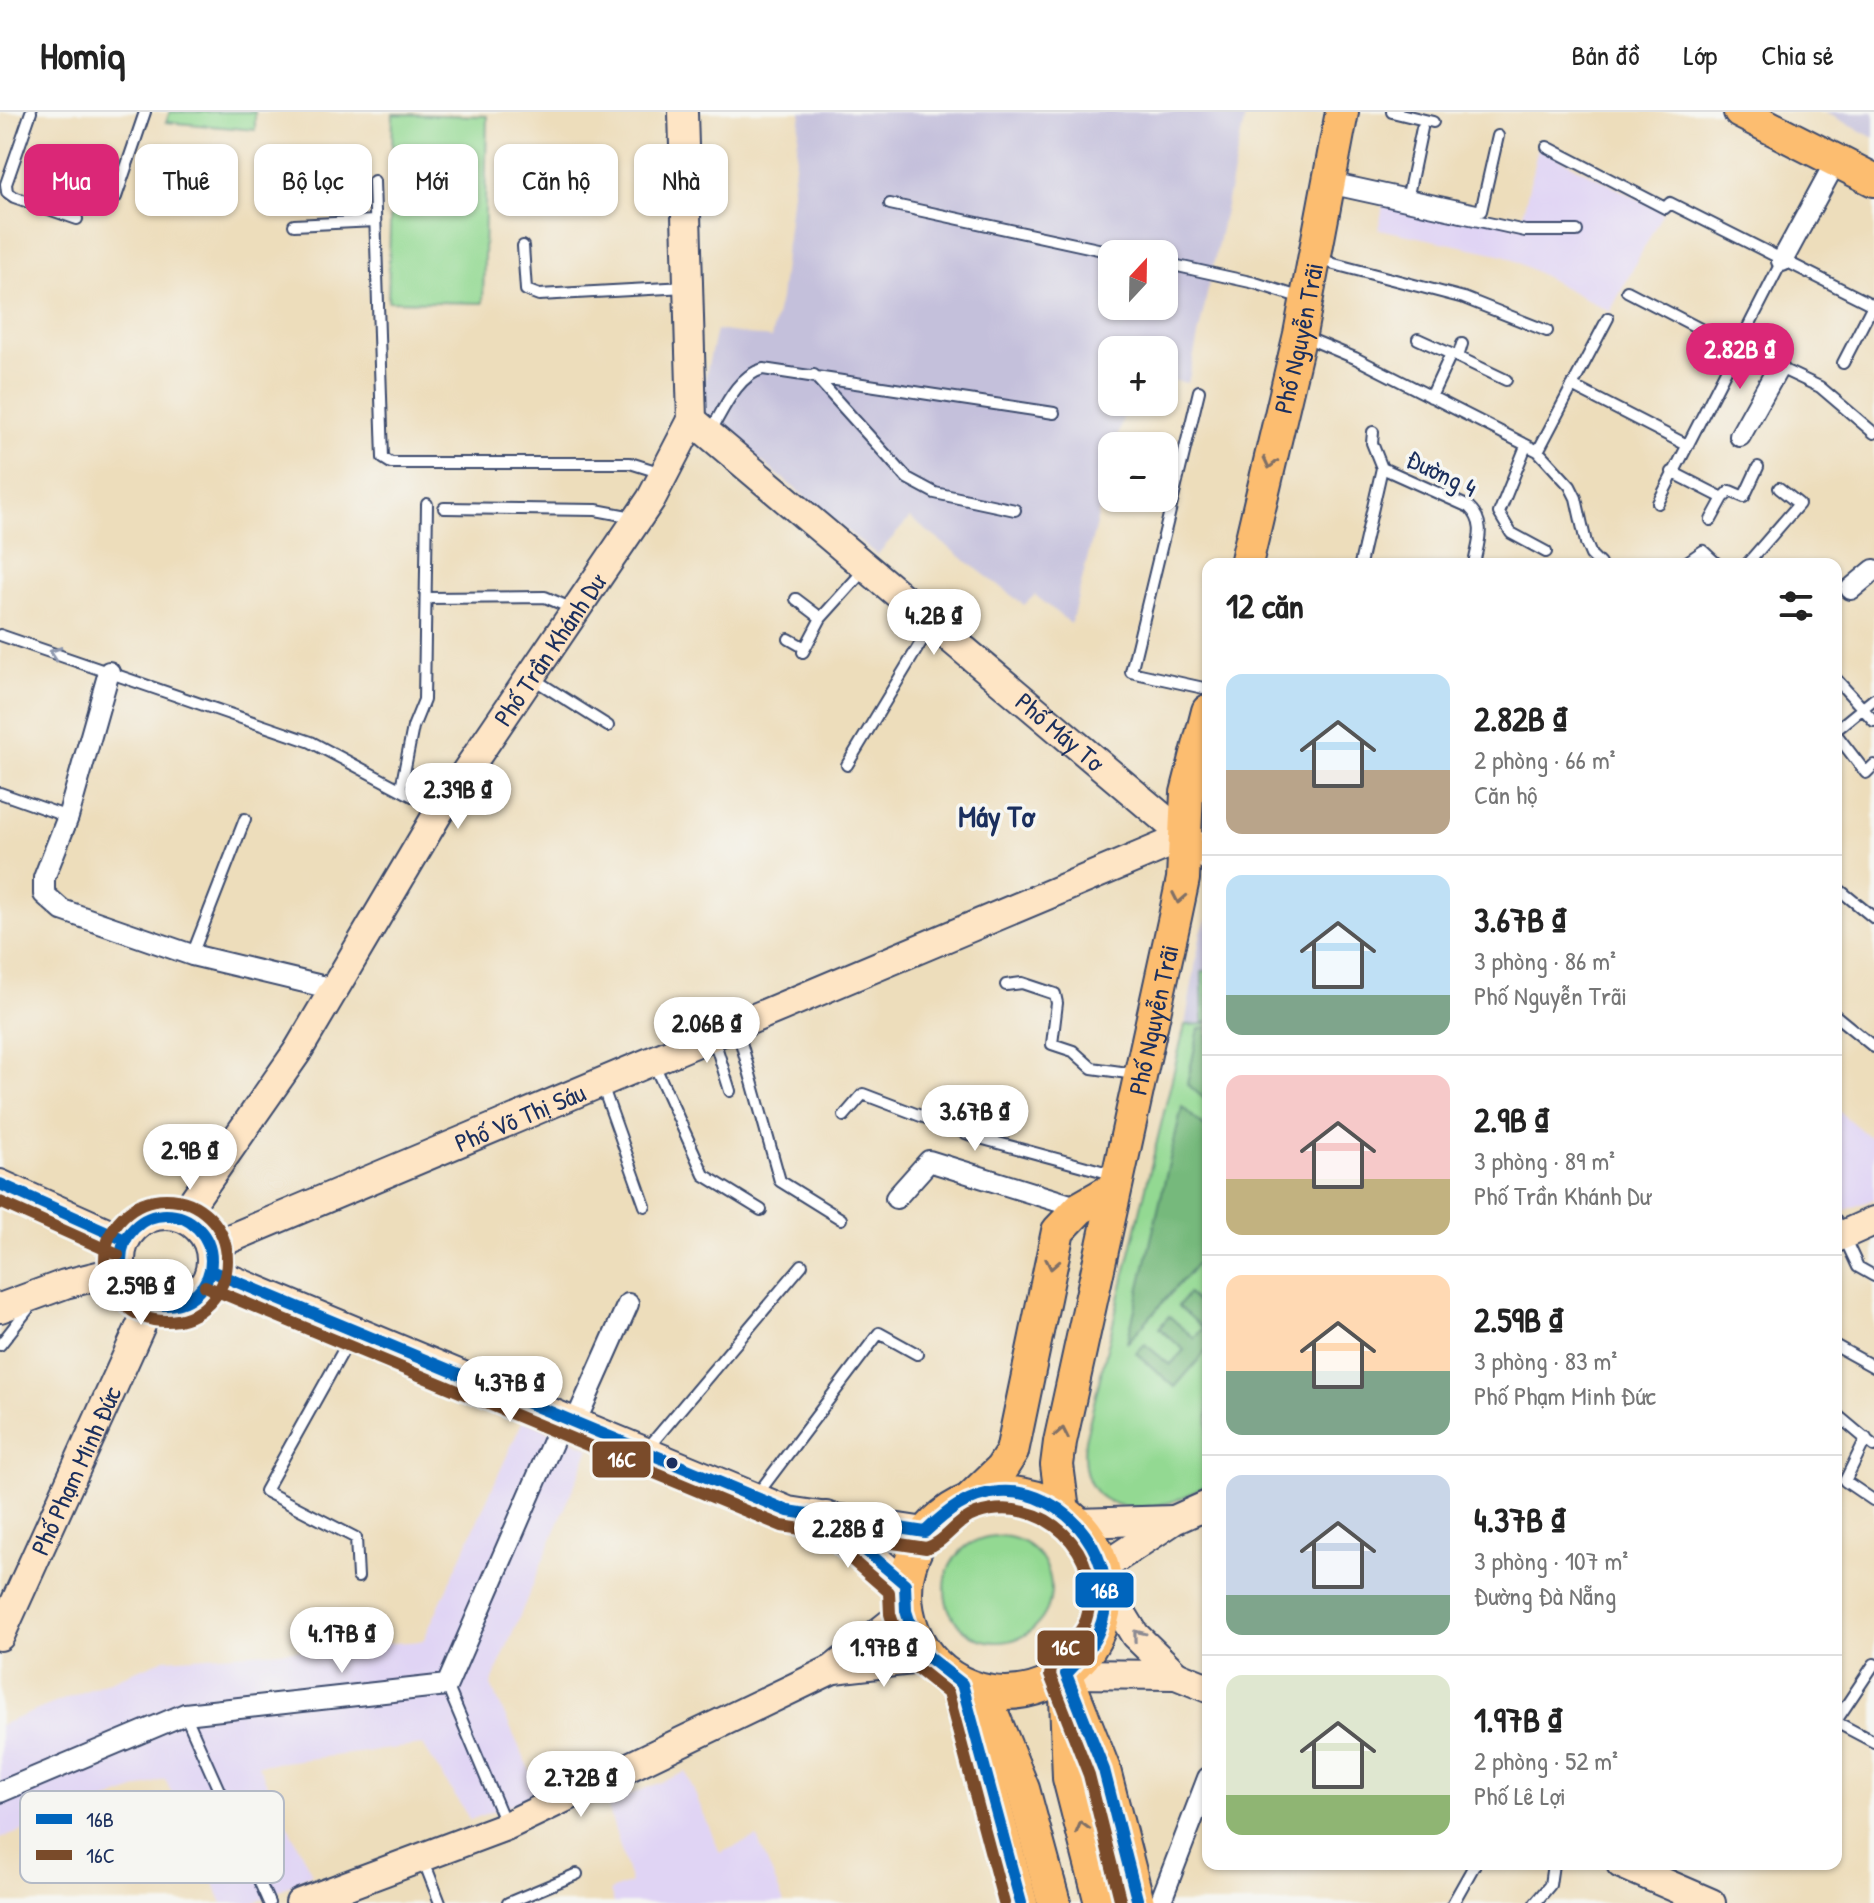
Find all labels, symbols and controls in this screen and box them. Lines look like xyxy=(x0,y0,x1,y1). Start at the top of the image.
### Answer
text: Homiq xyxy=(40,29,125,81)
text: Bản đồ xyxy=(1571,36,1640,74)
text: Lớp xyxy=(1684,36,1717,74)
text: Chia sẻ xyxy=(1761,36,1834,74)
chip: Mua xyxy=(24,144,119,216)
chip: Thuê xyxy=(135,144,238,216)
chip: Bộ lọc xyxy=(254,144,372,216)
chip: Mới xyxy=(388,144,478,216)
chip: Căn hộ xyxy=(494,144,618,216)
chip: Nhà xyxy=(634,144,728,216)
north arrow xyxy=(1098,240,1178,320)
map controls xyxy=(1098,240,1178,512)
street label: Phố Nguyễn Trãi xyxy=(1264,260,1331,417)
pin: 2.82B ₫ xyxy=(1666,323,1814,391)
text: 2.82B ₫ xyxy=(1704,331,1776,366)
button: + xyxy=(1098,336,1178,416)
button: − xyxy=(1098,432,1178,512)
street label: Đường 4 xyxy=(1401,441,1483,505)
one-way arrow xyxy=(1262,455,1279,469)
street label: Phố Trần Khánh Dư xyxy=(485,565,614,732)
text: 12 căn xyxy=(1226,583,1304,629)
icon: filters xyxy=(1774,584,1818,628)
pin: 4.2B ₫ xyxy=(869,589,999,657)
text: 4.2B ₫ xyxy=(905,597,963,632)
one-way arrow xyxy=(48,647,62,663)
street label: Phố Máy Tơ xyxy=(1009,684,1113,779)
text: 2.82B ₫ xyxy=(1474,696,1568,742)
icon: home xyxy=(1290,706,1386,802)
text: 2 phòng · 66 m² xyxy=(1474,742,1616,777)
pin: 2.39B ₫ xyxy=(384,763,532,831)
text: 2.39B ₫ xyxy=(423,771,493,806)
text: Căn hộ xyxy=(1474,777,1538,812)
district label: Máy Tơ xyxy=(958,796,1036,837)
one-way arrow xyxy=(1172,891,1189,904)
text: 3.67B ₫ xyxy=(1474,897,1567,943)
icon: home xyxy=(1290,907,1386,1003)
street label: Phố Nguyễn Trãi xyxy=(1119,941,1186,1098)
text: 3 phòng · 86 m² xyxy=(1474,943,1616,978)
text: Phố Nguyễn Trãi xyxy=(1474,978,1627,1013)
pin: 2.06B ₫ xyxy=(633,997,781,1065)
text: 2.06B ₫ xyxy=(672,1005,742,1040)
street label: Phố Võ Thị Sáu xyxy=(449,1074,590,1160)
pin: 3.67B ₫ xyxy=(901,1085,1049,1153)
text: 3.67B ₫ xyxy=(939,1093,1011,1128)
text: 2.9B ₫ xyxy=(1474,1097,1550,1143)
icon: home xyxy=(1290,1107,1386,1203)
pin: 2.9B ₫ xyxy=(125,1124,255,1192)
text: 2.9B ₫ xyxy=(161,1132,219,1167)
text: 3 phòng · 89 m² xyxy=(1474,1143,1615,1178)
text: Phố Trần Khánh Dư xyxy=(1474,1178,1650,1213)
one-way arrow xyxy=(1044,1257,1061,1271)
pin: 2.59B ₫ xyxy=(67,1259,215,1327)
text: 2.59B ₫ xyxy=(107,1267,175,1302)
text: 2.59B ₫ xyxy=(1474,1297,1564,1343)
icon: home xyxy=(1290,1307,1386,1403)
text: 3 phòng · 83 m² xyxy=(1474,1343,1617,1378)
pin: 4.37B ₫ xyxy=(436,1356,584,1424)
text: 4.37B ₫ xyxy=(475,1364,545,1399)
text: Phố Phạm Minh Đức xyxy=(1474,1378,1656,1413)
street label: Phố Phạm Minh Đức xyxy=(22,1380,129,1560)
one-way arrow xyxy=(1053,1427,1070,1440)
line badge: 16C xyxy=(591,1440,652,1479)
text: 16C xyxy=(608,1444,636,1474)
unlabelled marker xyxy=(664,1455,680,1471)
text: 4.37B ₫ xyxy=(1474,1497,1566,1543)
pin: 2.28B ₫ xyxy=(774,1502,922,1570)
icon: home xyxy=(1290,1507,1386,1603)
text: 2.28B ₫ xyxy=(812,1510,884,1545)
text: 3 phòng · 107 m² xyxy=(1474,1543,1628,1578)
line badge: 16B xyxy=(1074,1571,1135,1609)
text: 16B xyxy=(1091,1575,1119,1605)
text: Đường Đà Nẵng xyxy=(1474,1578,1616,1613)
pin: 4.17B ₫ xyxy=(268,1607,416,1675)
text: 4.17B ₫ xyxy=(308,1615,376,1650)
pin: 1.97B ₫ xyxy=(810,1621,958,1689)
text: 1.97B ₫ xyxy=(850,1629,918,1664)
line badge: 16C xyxy=(1036,1629,1096,1667)
one-way arrow xyxy=(1133,1629,1147,1644)
text: 16C xyxy=(1052,1632,1080,1662)
text: 1.97B ₫ xyxy=(1474,1697,1563,1743)
icon: home xyxy=(1290,1707,1386,1803)
text: 2 phòng · 52 m² xyxy=(1474,1743,1618,1778)
pin: 2.72B ₫ xyxy=(507,1751,655,1819)
text: 2.72B ₫ xyxy=(544,1759,618,1794)
text: Phố Lê Lợi xyxy=(1474,1778,1566,1813)
legend xyxy=(20,1791,284,1883)
text: 16B xyxy=(86,1804,114,1834)
one-way arrow xyxy=(1074,1821,1091,1835)
text: 16C xyxy=(86,1840,115,1870)

